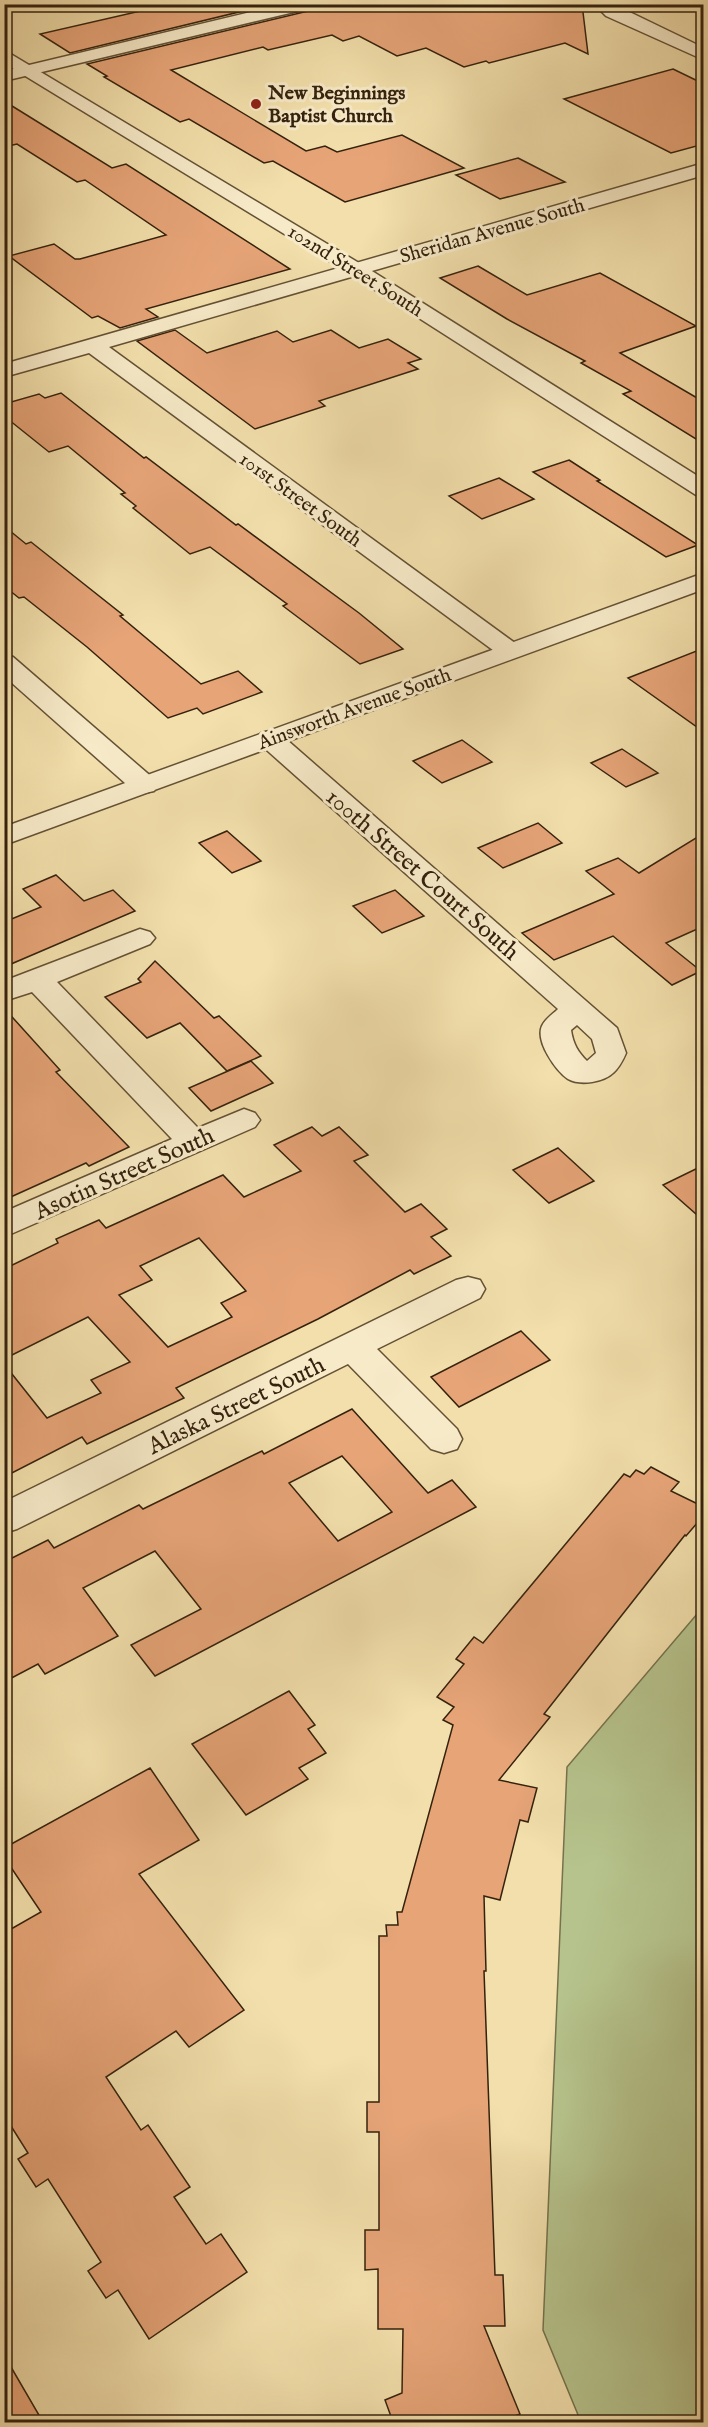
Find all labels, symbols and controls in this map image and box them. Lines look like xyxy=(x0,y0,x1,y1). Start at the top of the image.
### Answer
place label: New Beginnings Baptist Church xyxy=(267,81,405,129)
marker: New Beginnings Baptist Church xyxy=(249,97,263,111)
street label: Sheridan Avenue South xyxy=(397,193,588,270)
street label: 102nd Street South xyxy=(283,220,428,323)
street label: 101st Street South xyxy=(234,447,367,553)
street label: Ainsworth Avenue South xyxy=(254,663,455,756)
street label: 100th Street Court South xyxy=(319,782,526,968)
street label: Asotin Street South xyxy=(29,1121,220,1228)
street label: Alaska Street South xyxy=(142,1350,331,1463)

